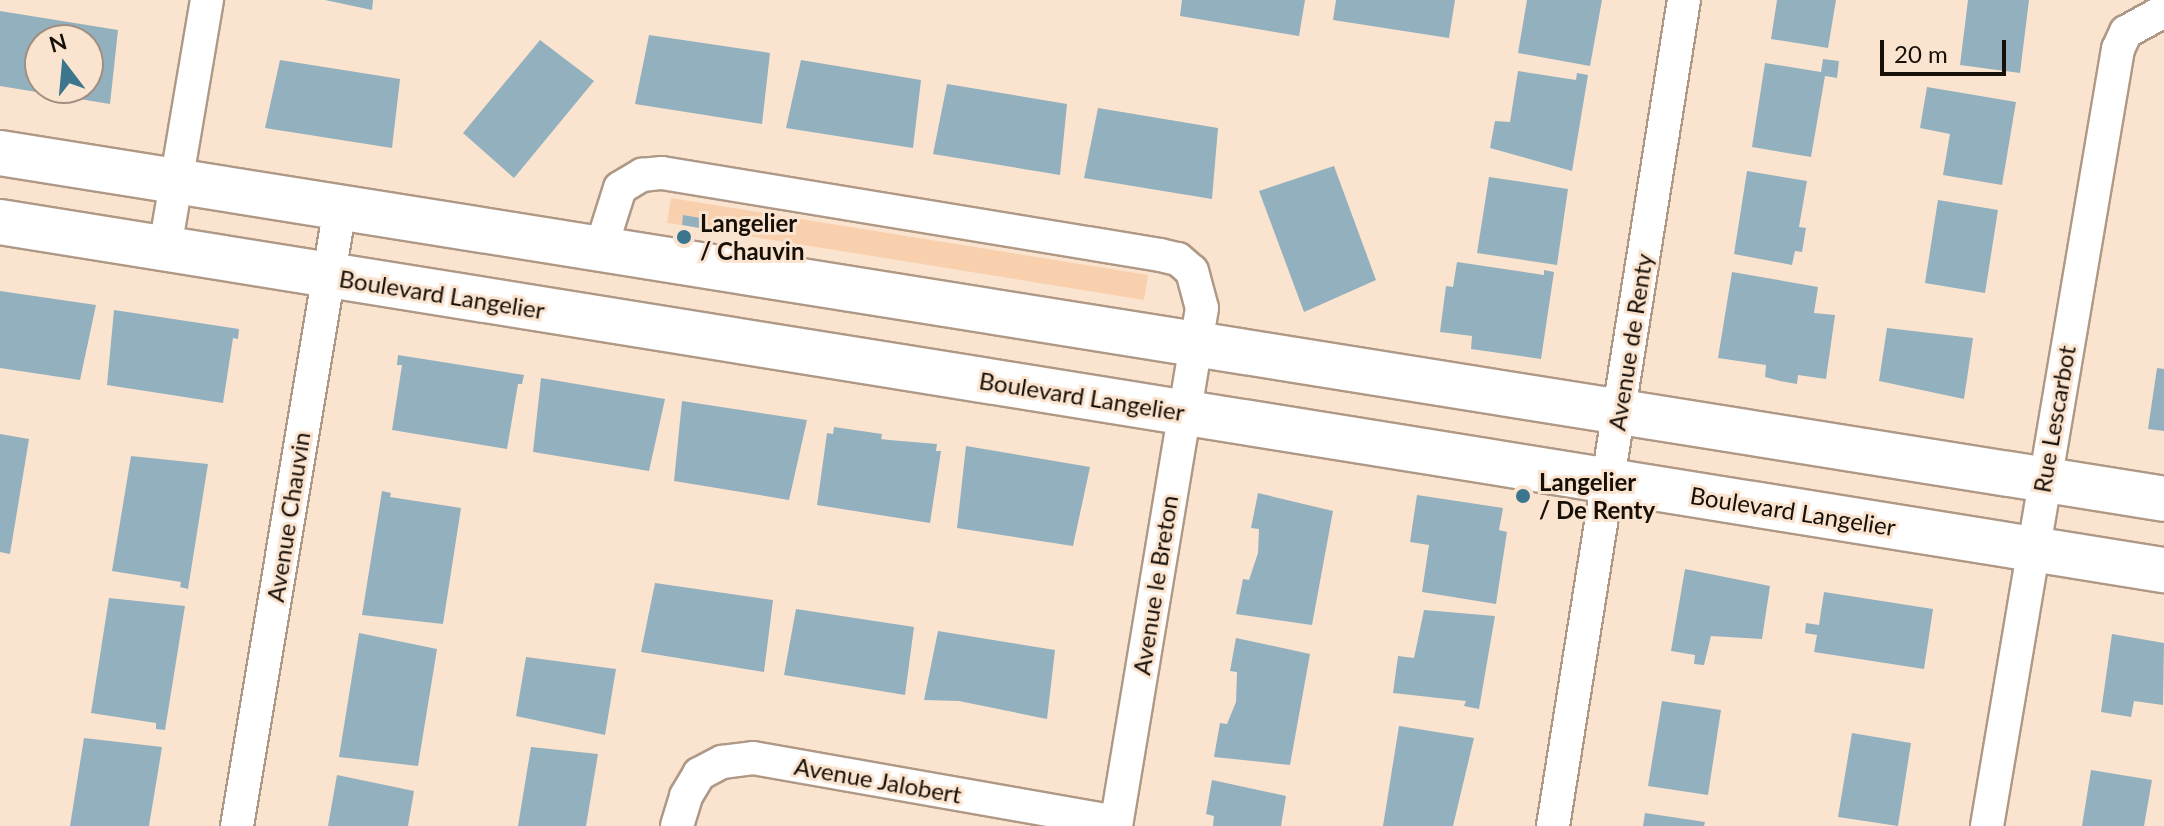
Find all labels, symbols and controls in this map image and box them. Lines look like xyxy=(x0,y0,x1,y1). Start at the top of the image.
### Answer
north arrow xyxy=(24,24,104,104)
scale bar xyxy=(1884,24,2010,74)
text: N xyxy=(46,27,70,58)
text: 20 m xyxy=(1894,39,1948,68)
place label: Langelier / Chauvin xyxy=(700,209,804,265)
marker: Langelier / Chauvin xyxy=(675,228,693,246)
street label: Avenue de Renty xyxy=(1602,251,1658,433)
street label: Boulevard Langelier xyxy=(337,264,547,324)
street label: Rue Lescarbot xyxy=(2027,343,2081,495)
street label: Boulevard Langelier xyxy=(977,366,1187,426)
street label: Avenue Chauvin xyxy=(260,430,316,604)
place label: Langelier / De Renty xyxy=(1539,468,1655,524)
street label: Boulevard Langelier xyxy=(1688,481,1898,541)
marker: Langelier / De Renty xyxy=(1514,487,1532,505)
street label: Avenue le Breton xyxy=(1127,493,1183,677)
street label: Avenue Jalobert xyxy=(792,751,964,809)

